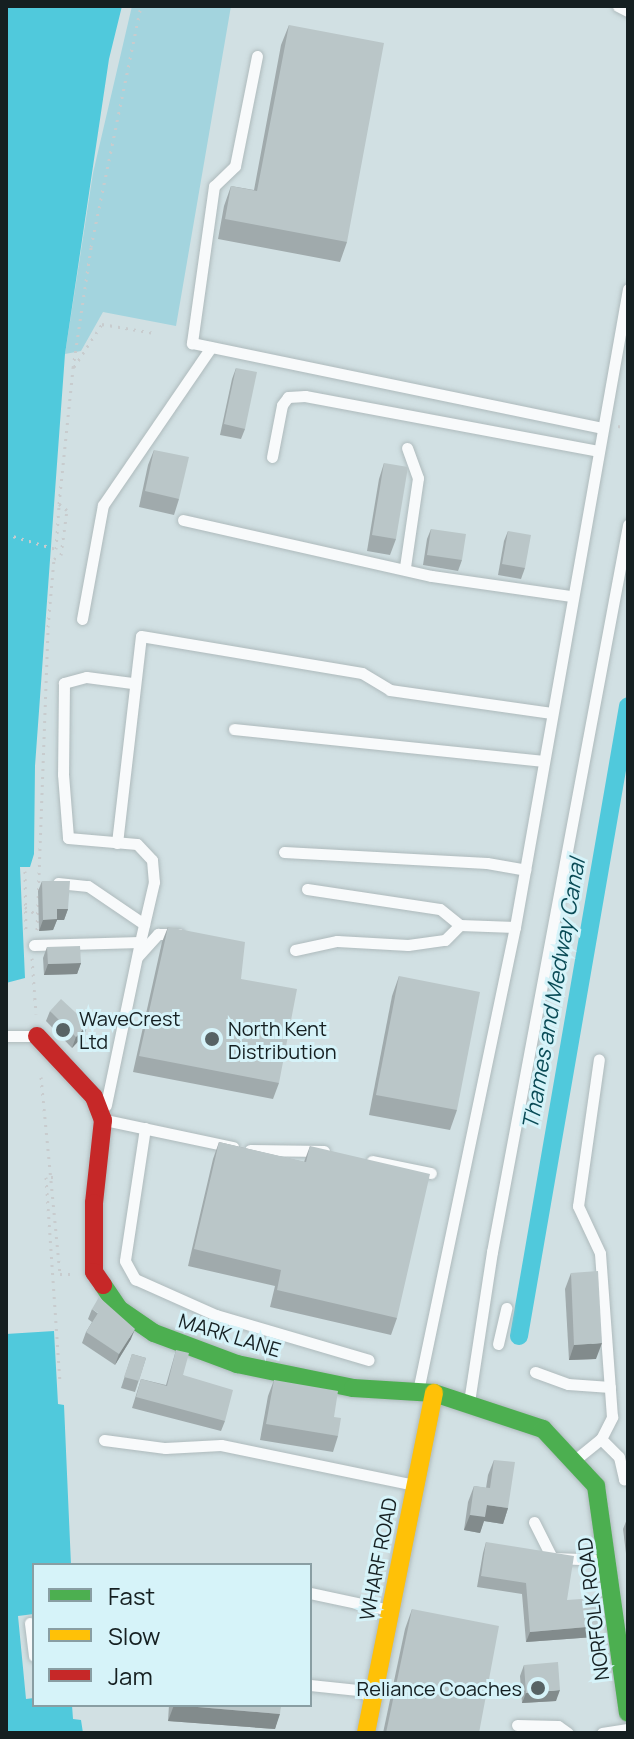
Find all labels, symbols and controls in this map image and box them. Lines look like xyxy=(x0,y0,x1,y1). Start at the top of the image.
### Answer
water label: Thames and Medway Canal xyxy=(517,856,591,1132)
place label: WaveCrest Ltd xyxy=(79,1006,180,1053)
place label: North Kent Distribution xyxy=(228,1016,337,1063)
marker: WaveCrest Ltd xyxy=(54,1021,72,1039)
marker: North Kent Distribution xyxy=(203,1030,221,1048)
street label: MARK LANE xyxy=(176,1308,284,1362)
street label: WHARF ROAD xyxy=(354,1496,402,1622)
street label: NORFOLK ROAD xyxy=(572,1536,614,1682)
legend xyxy=(32,1563,312,1707)
text: Fast xyxy=(108,1579,155,1612)
text: Slow xyxy=(108,1619,161,1652)
text: Jam xyxy=(108,1659,153,1692)
place label: Reliance Coaches xyxy=(357,1676,522,1700)
marker: Reliance Coaches xyxy=(529,1679,547,1697)

